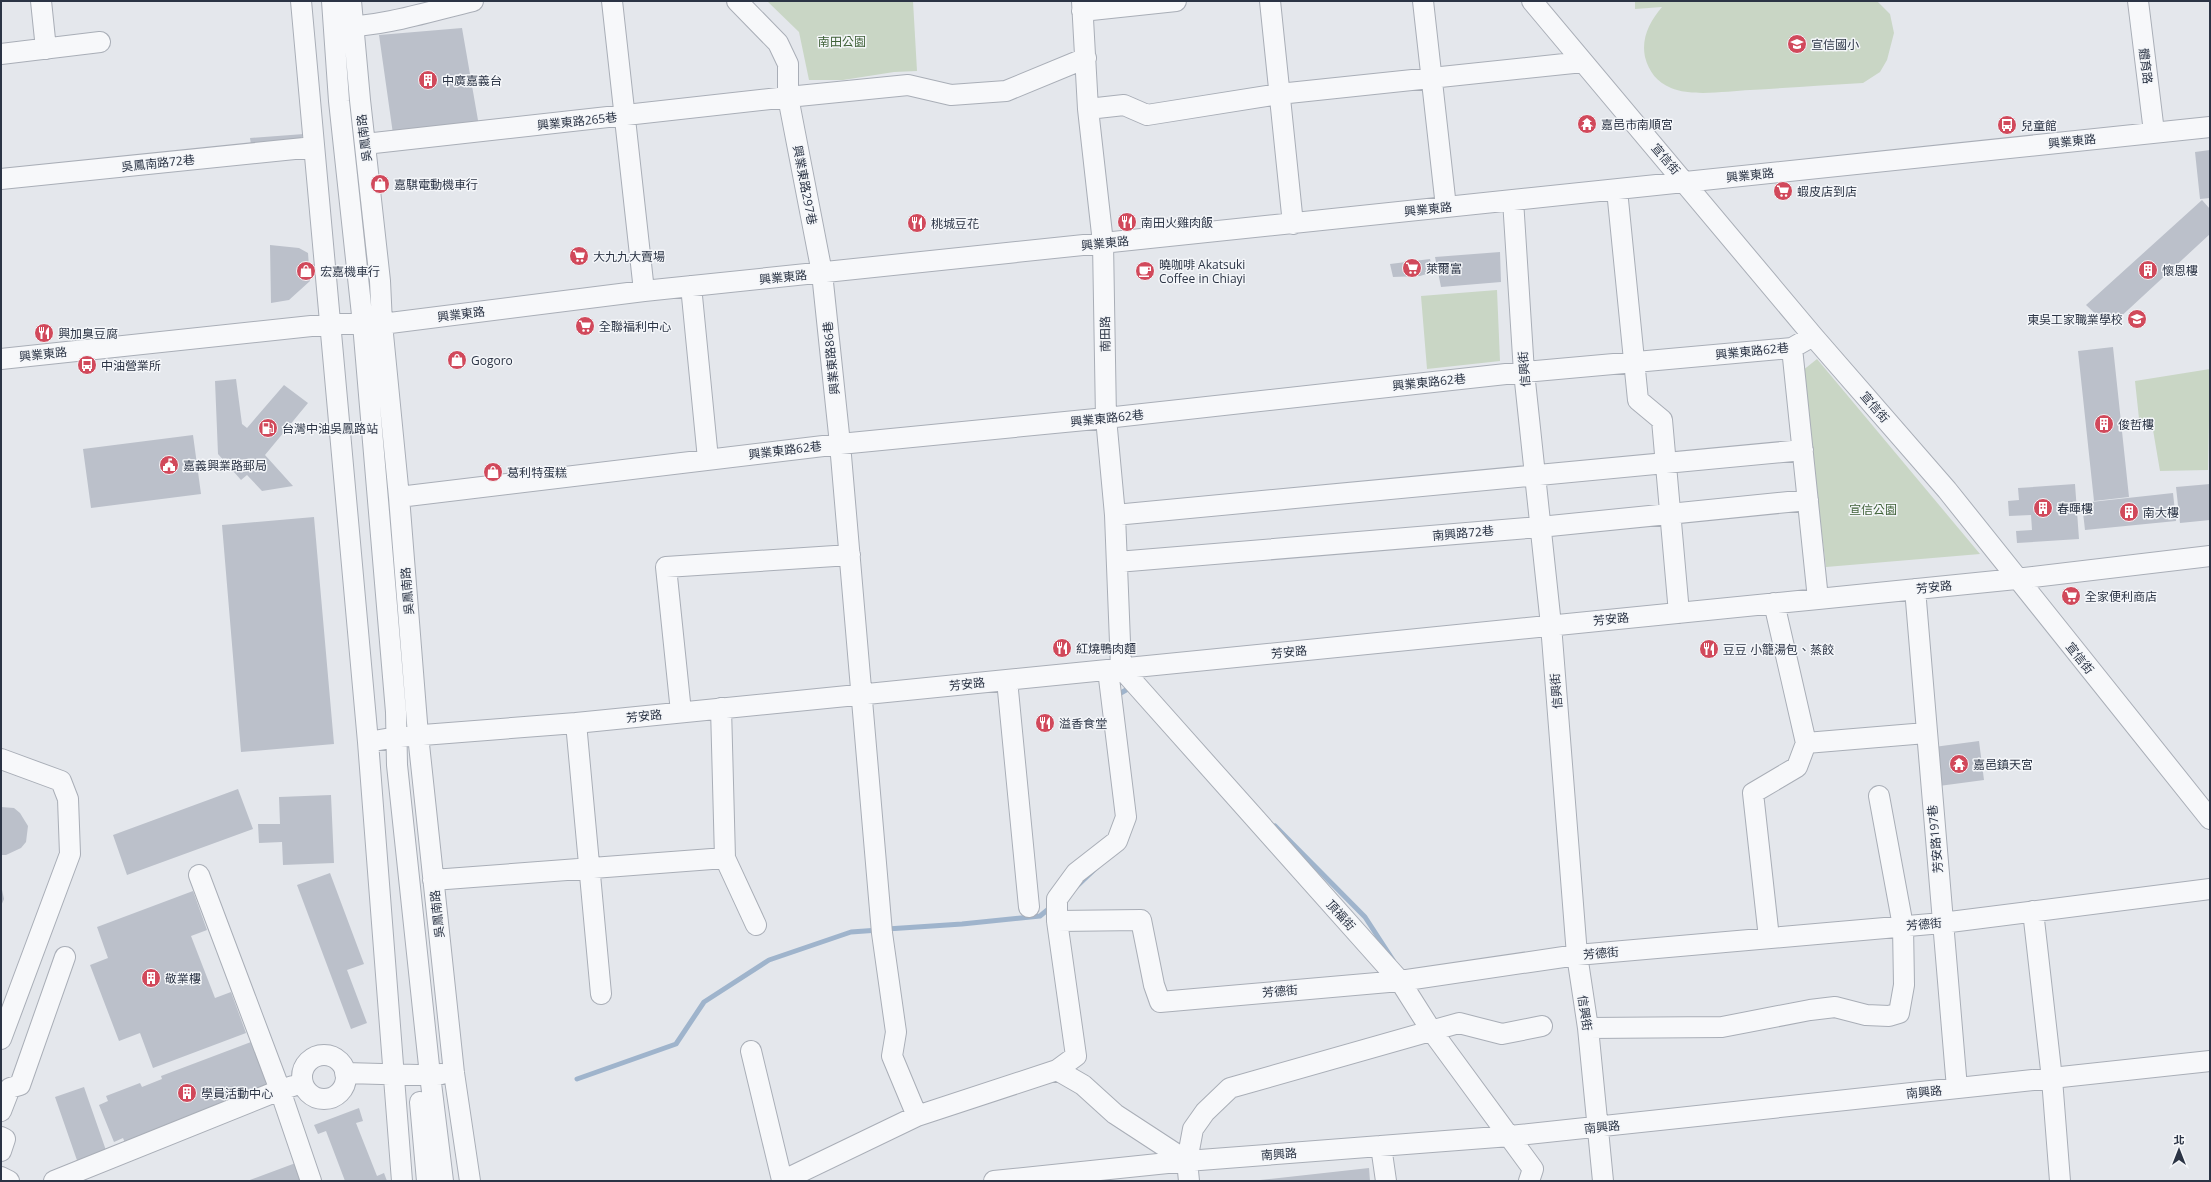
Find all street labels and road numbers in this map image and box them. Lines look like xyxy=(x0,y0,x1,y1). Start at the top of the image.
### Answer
street label: 體育路 xyxy=(2135,47,2157,85)
street label: 興業東路265巷 xyxy=(536,108,618,134)
street label: 吳鳳南路 xyxy=(353,113,375,163)
street label: 興業東路 xyxy=(2047,130,2097,152)
street label: 宣信街 xyxy=(1648,140,1684,178)
street label: 興業東路297巷 xyxy=(789,144,821,226)
street label: 吳鳳南路72巷 xyxy=(120,151,196,175)
street label: 興業東路 xyxy=(1725,164,1775,186)
street label: 興業東路 xyxy=(1403,198,1453,220)
street label: 興業東路 xyxy=(1080,232,1130,254)
street label: 興業東路 xyxy=(758,266,808,288)
street label: 興業東路 xyxy=(436,303,486,325)
street label: 南田路 xyxy=(1096,316,1114,352)
street label: 興業東路86巷 xyxy=(819,320,843,396)
street label: 興業東路62巷 xyxy=(1714,339,1790,363)
street label: 興業東路 xyxy=(18,343,68,365)
street label: 信興街 xyxy=(1514,350,1534,388)
street label: 興業東路62巷 xyxy=(1391,370,1467,394)
street label: 宣信街 xyxy=(1857,388,1893,426)
street label: 興業東路62巷 xyxy=(1069,406,1145,430)
street label: 興業東路62巷 xyxy=(747,437,823,463)
street label: 南興路72巷 xyxy=(1432,522,1494,544)
street label: 吳鳳南路 xyxy=(396,566,418,616)
street label: 芳安路 xyxy=(1915,577,1953,597)
street label: 芳安路 xyxy=(1592,609,1630,629)
street label: 宣信街 xyxy=(2062,639,2098,677)
street label: 芳安路 xyxy=(1270,642,1308,662)
street label: 信興街 xyxy=(1546,672,1566,710)
street label: 芳安路 xyxy=(948,674,986,694)
street label: 芳安路 xyxy=(625,706,663,726)
street label: 芳安路197巷 xyxy=(1924,804,1946,874)
street label: 吳鳳南路 xyxy=(426,889,448,939)
street label: 頂福街 xyxy=(1323,896,1359,934)
street label: 芳德街 xyxy=(1905,914,1943,934)
street label: 芳德街 xyxy=(1582,943,1620,963)
street label: 芳德街 xyxy=(1261,981,1299,1001)
street label: 信興街 xyxy=(1574,994,1596,1032)
street label: 南興路 xyxy=(1905,1082,1943,1102)
street label: 南興路 xyxy=(1583,1117,1621,1137)
street label: 南興路 xyxy=(1260,1144,1298,1164)

